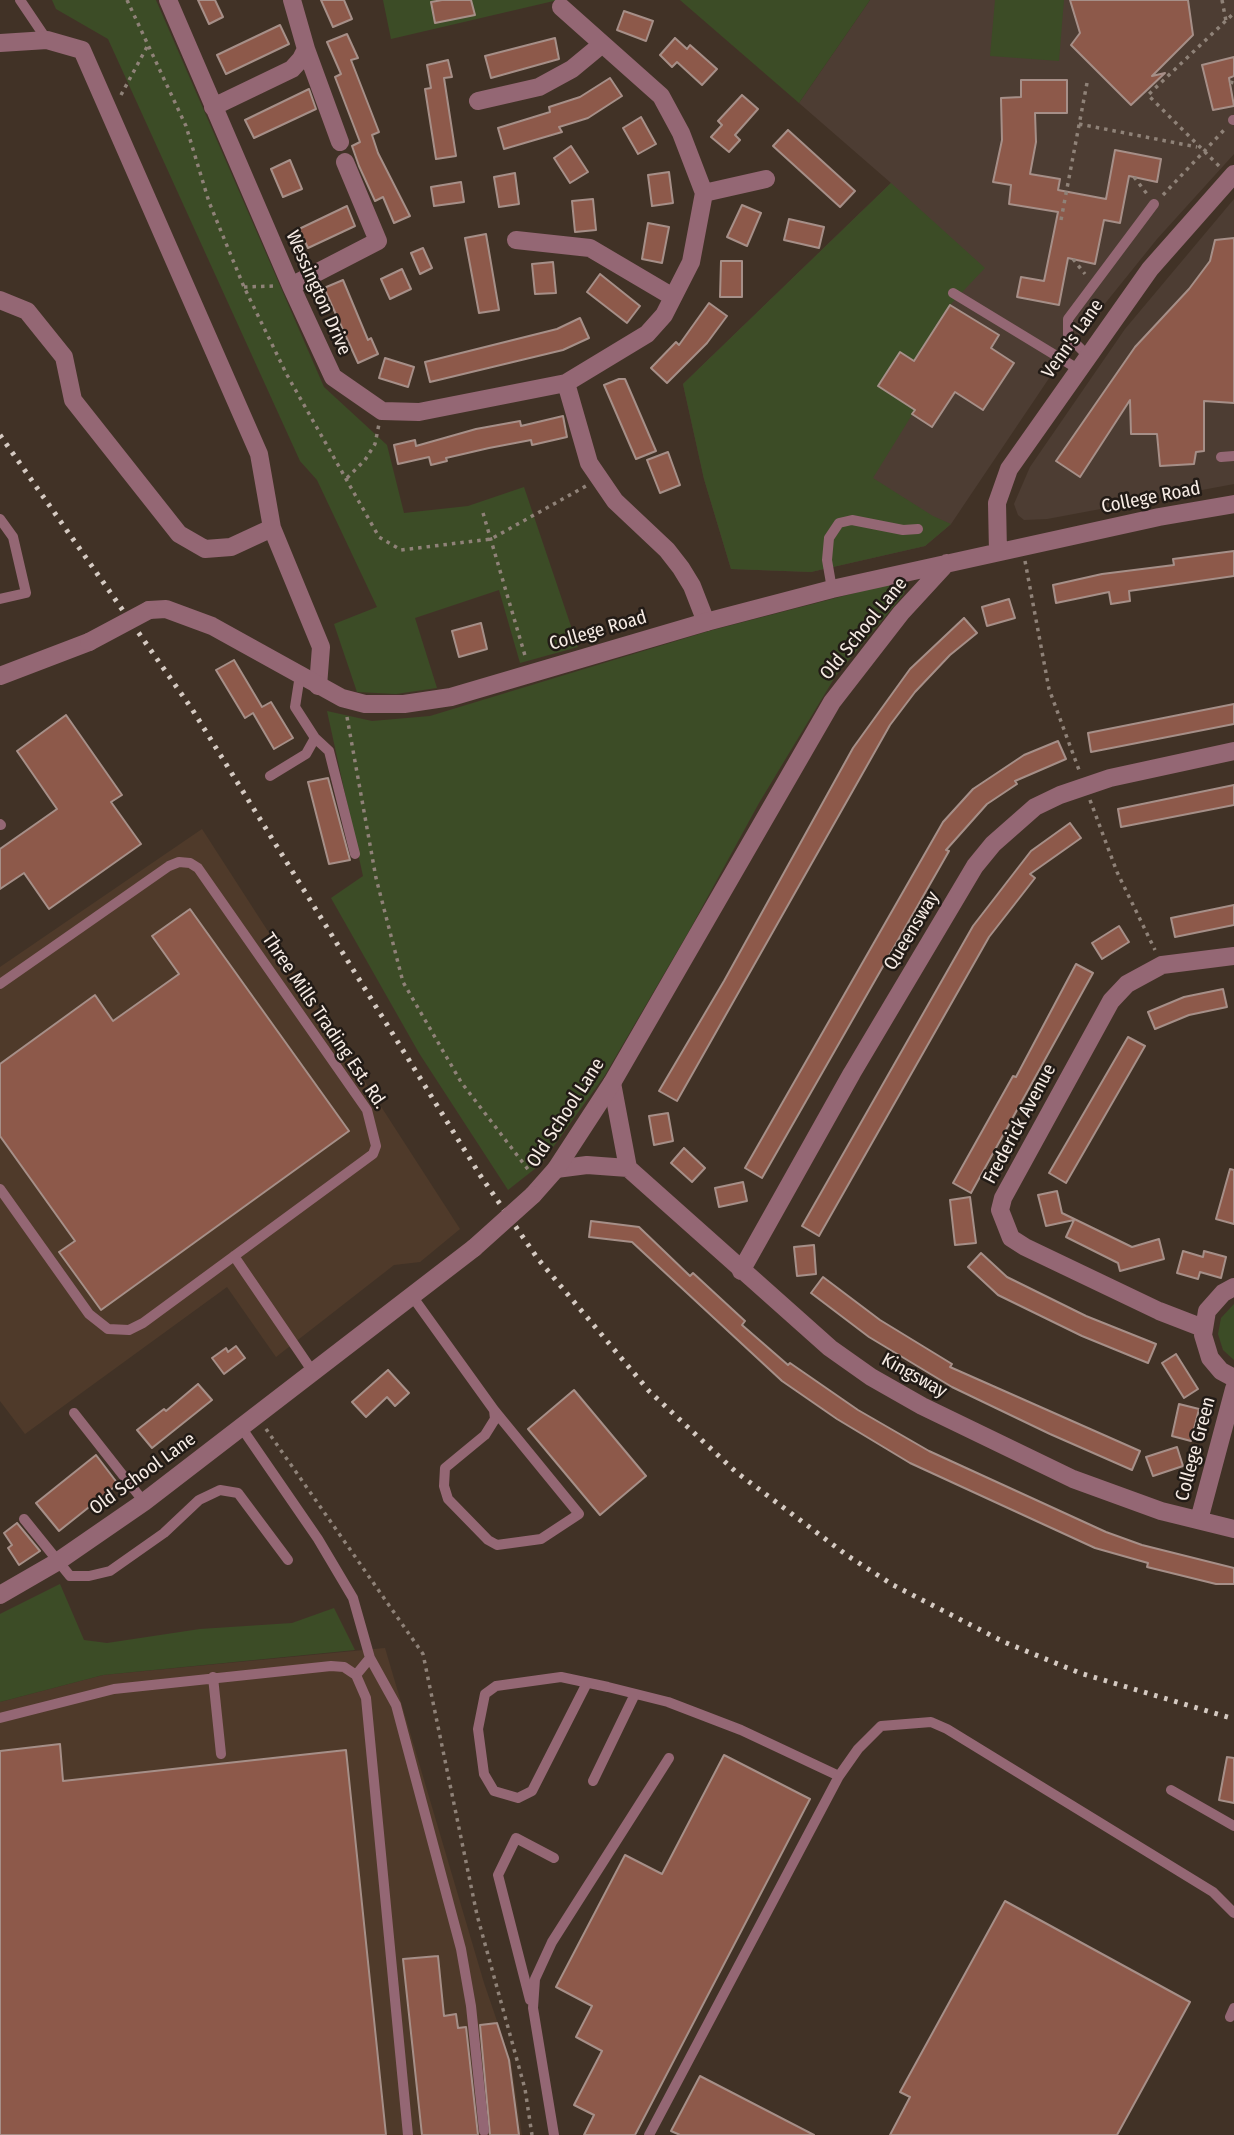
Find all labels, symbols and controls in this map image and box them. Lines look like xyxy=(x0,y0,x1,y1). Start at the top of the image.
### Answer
street label: Wessington Drive xyxy=(280,227,356,359)
street label: Venn's Lane xyxy=(1037,295,1109,383)
street label: College Road xyxy=(1100,477,1202,519)
street label: Old School Lane xyxy=(816,573,912,685)
street label: College Road xyxy=(547,606,649,656)
street label: Queensway xyxy=(879,887,945,975)
street label: Three Mills Trading Est. Rd. xyxy=(257,929,391,1113)
street label: Old School Lane xyxy=(522,1054,610,1172)
street label: Frederick Avenue xyxy=(979,1060,1061,1188)
street label: Kingsway xyxy=(877,1349,951,1403)
street label: College Green xyxy=(1171,1394,1221,1504)
street label: Old School Lane xyxy=(86,1428,200,1520)

